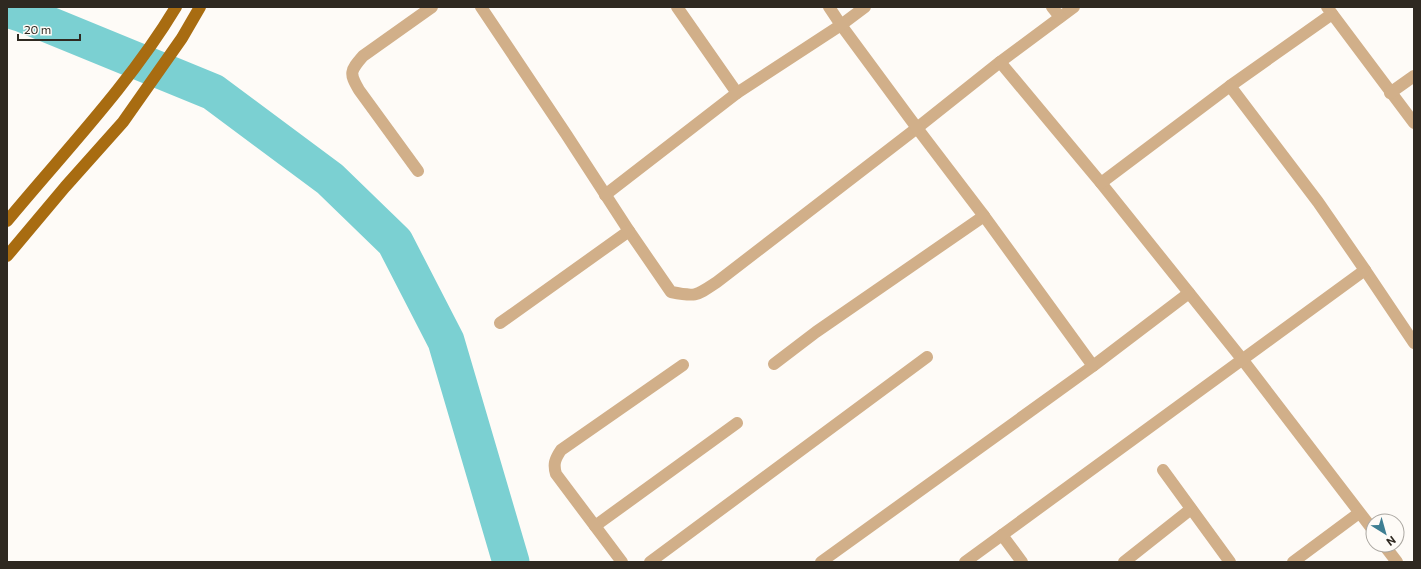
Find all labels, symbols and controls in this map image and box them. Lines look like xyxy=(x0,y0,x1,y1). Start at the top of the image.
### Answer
scale bar xyxy=(18,16,80,42)
text: 20 m xyxy=(24,22,51,36)
north arrow xyxy=(1365,513,1405,553)
text: N xyxy=(1384,534,1399,549)

